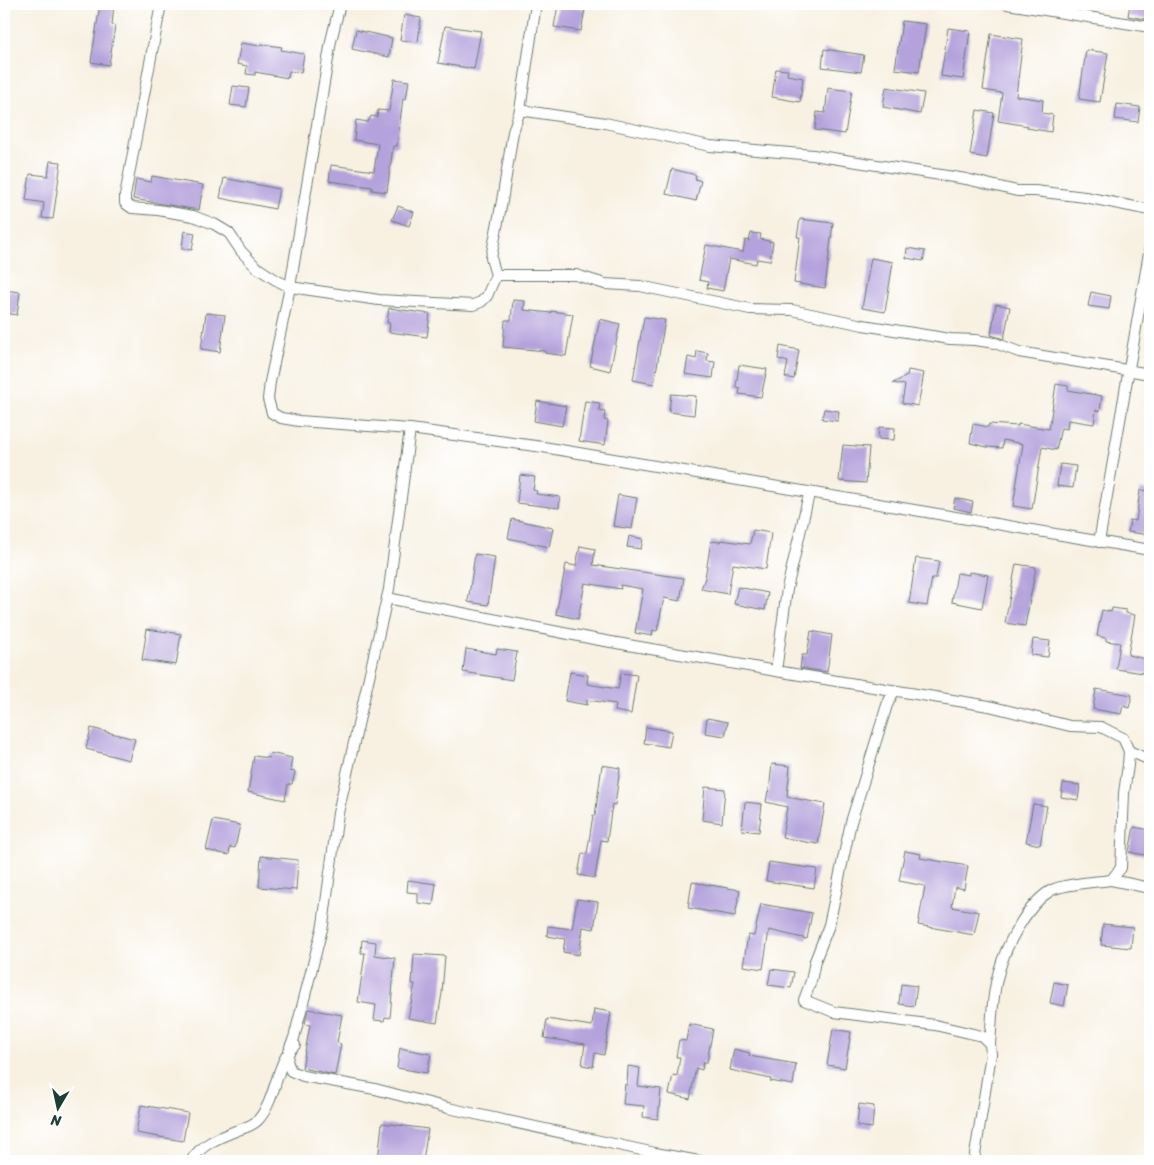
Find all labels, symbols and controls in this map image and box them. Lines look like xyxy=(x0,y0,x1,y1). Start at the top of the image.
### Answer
north arrow xyxy=(32,1082,82,1132)
text: N xyxy=(49,1107,64,1134)

